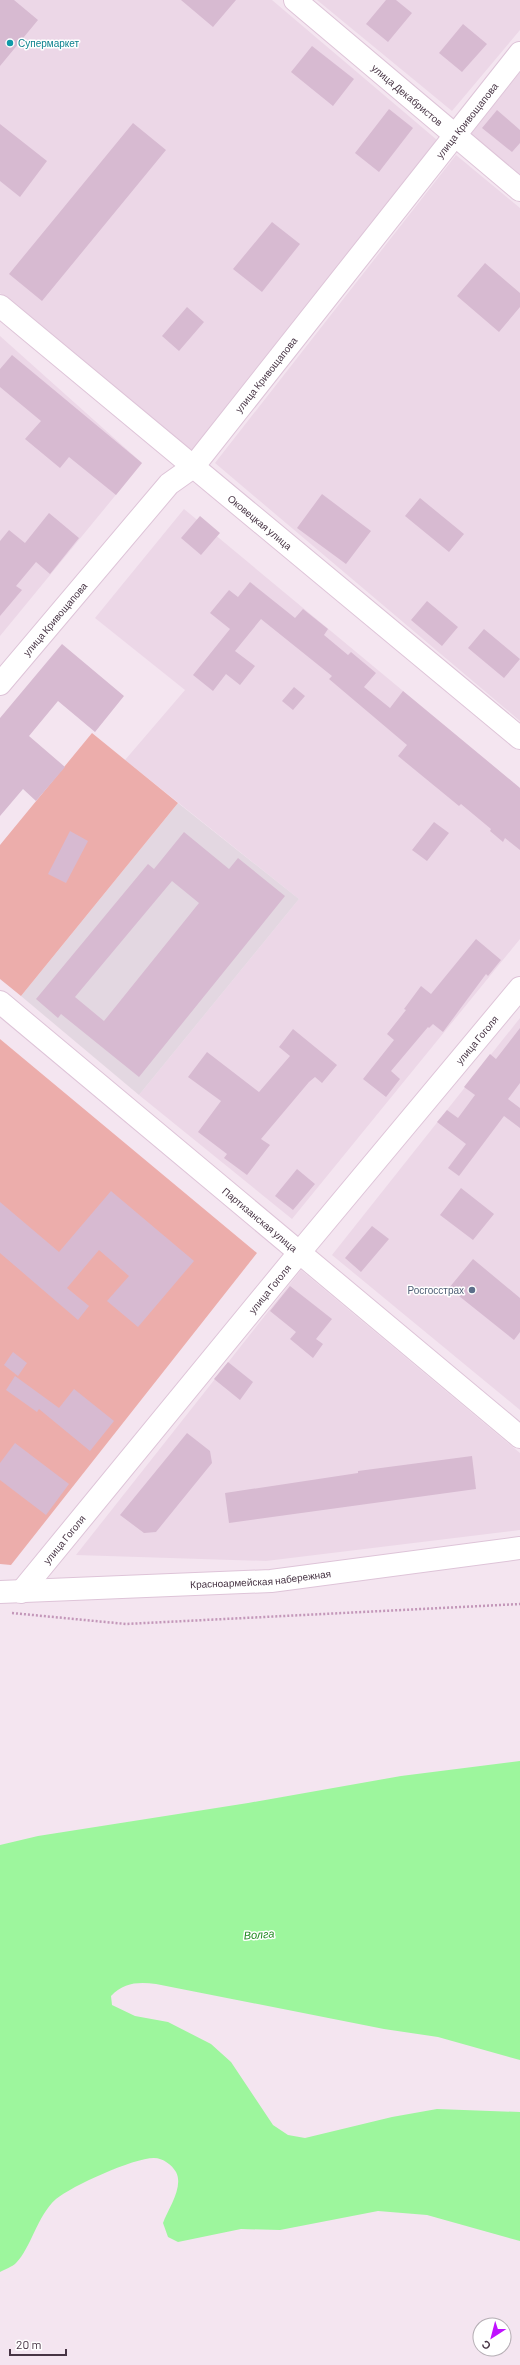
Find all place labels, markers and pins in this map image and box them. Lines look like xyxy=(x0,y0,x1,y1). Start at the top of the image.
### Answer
place label: Супермаркет xyxy=(18,37,79,49)
marker: Супермаркет xyxy=(5,38,15,48)
place label: Росгосстрах xyxy=(408,1284,464,1296)
marker: Росгосстрах xyxy=(467,1285,477,1295)

